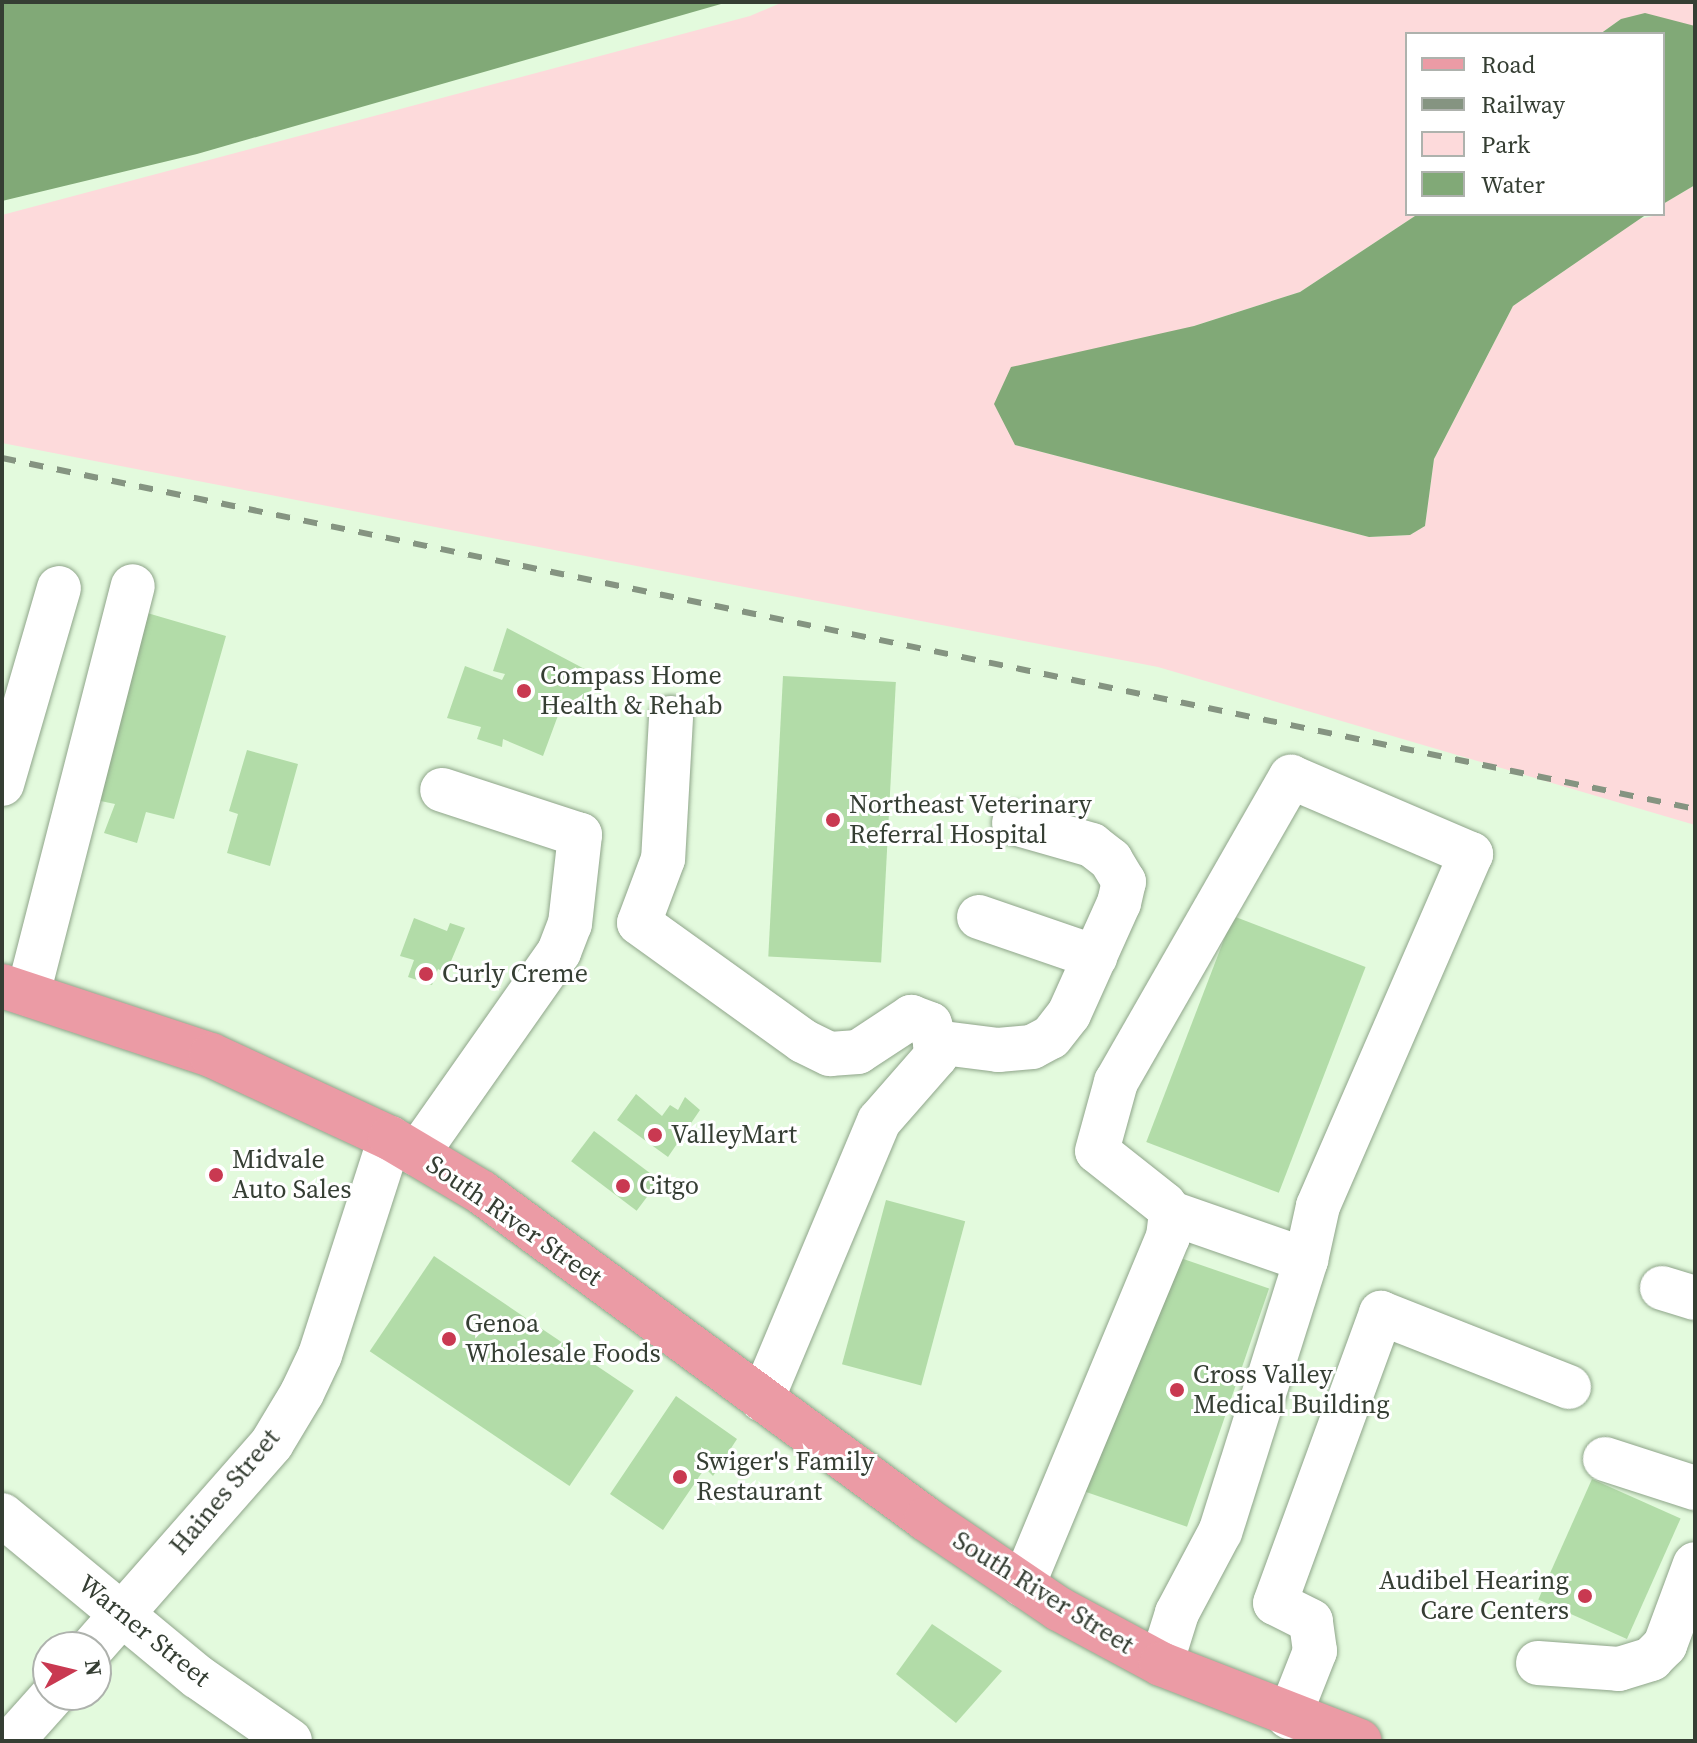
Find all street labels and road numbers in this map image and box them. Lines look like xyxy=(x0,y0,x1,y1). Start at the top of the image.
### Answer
street label: South River Street xyxy=(420,1149,608,1293)
street label: Haines Street xyxy=(163,1423,287,1561)
street label: South River Street xyxy=(947,1525,1139,1661)
street label: Warner Street xyxy=(72,1568,216,1694)

